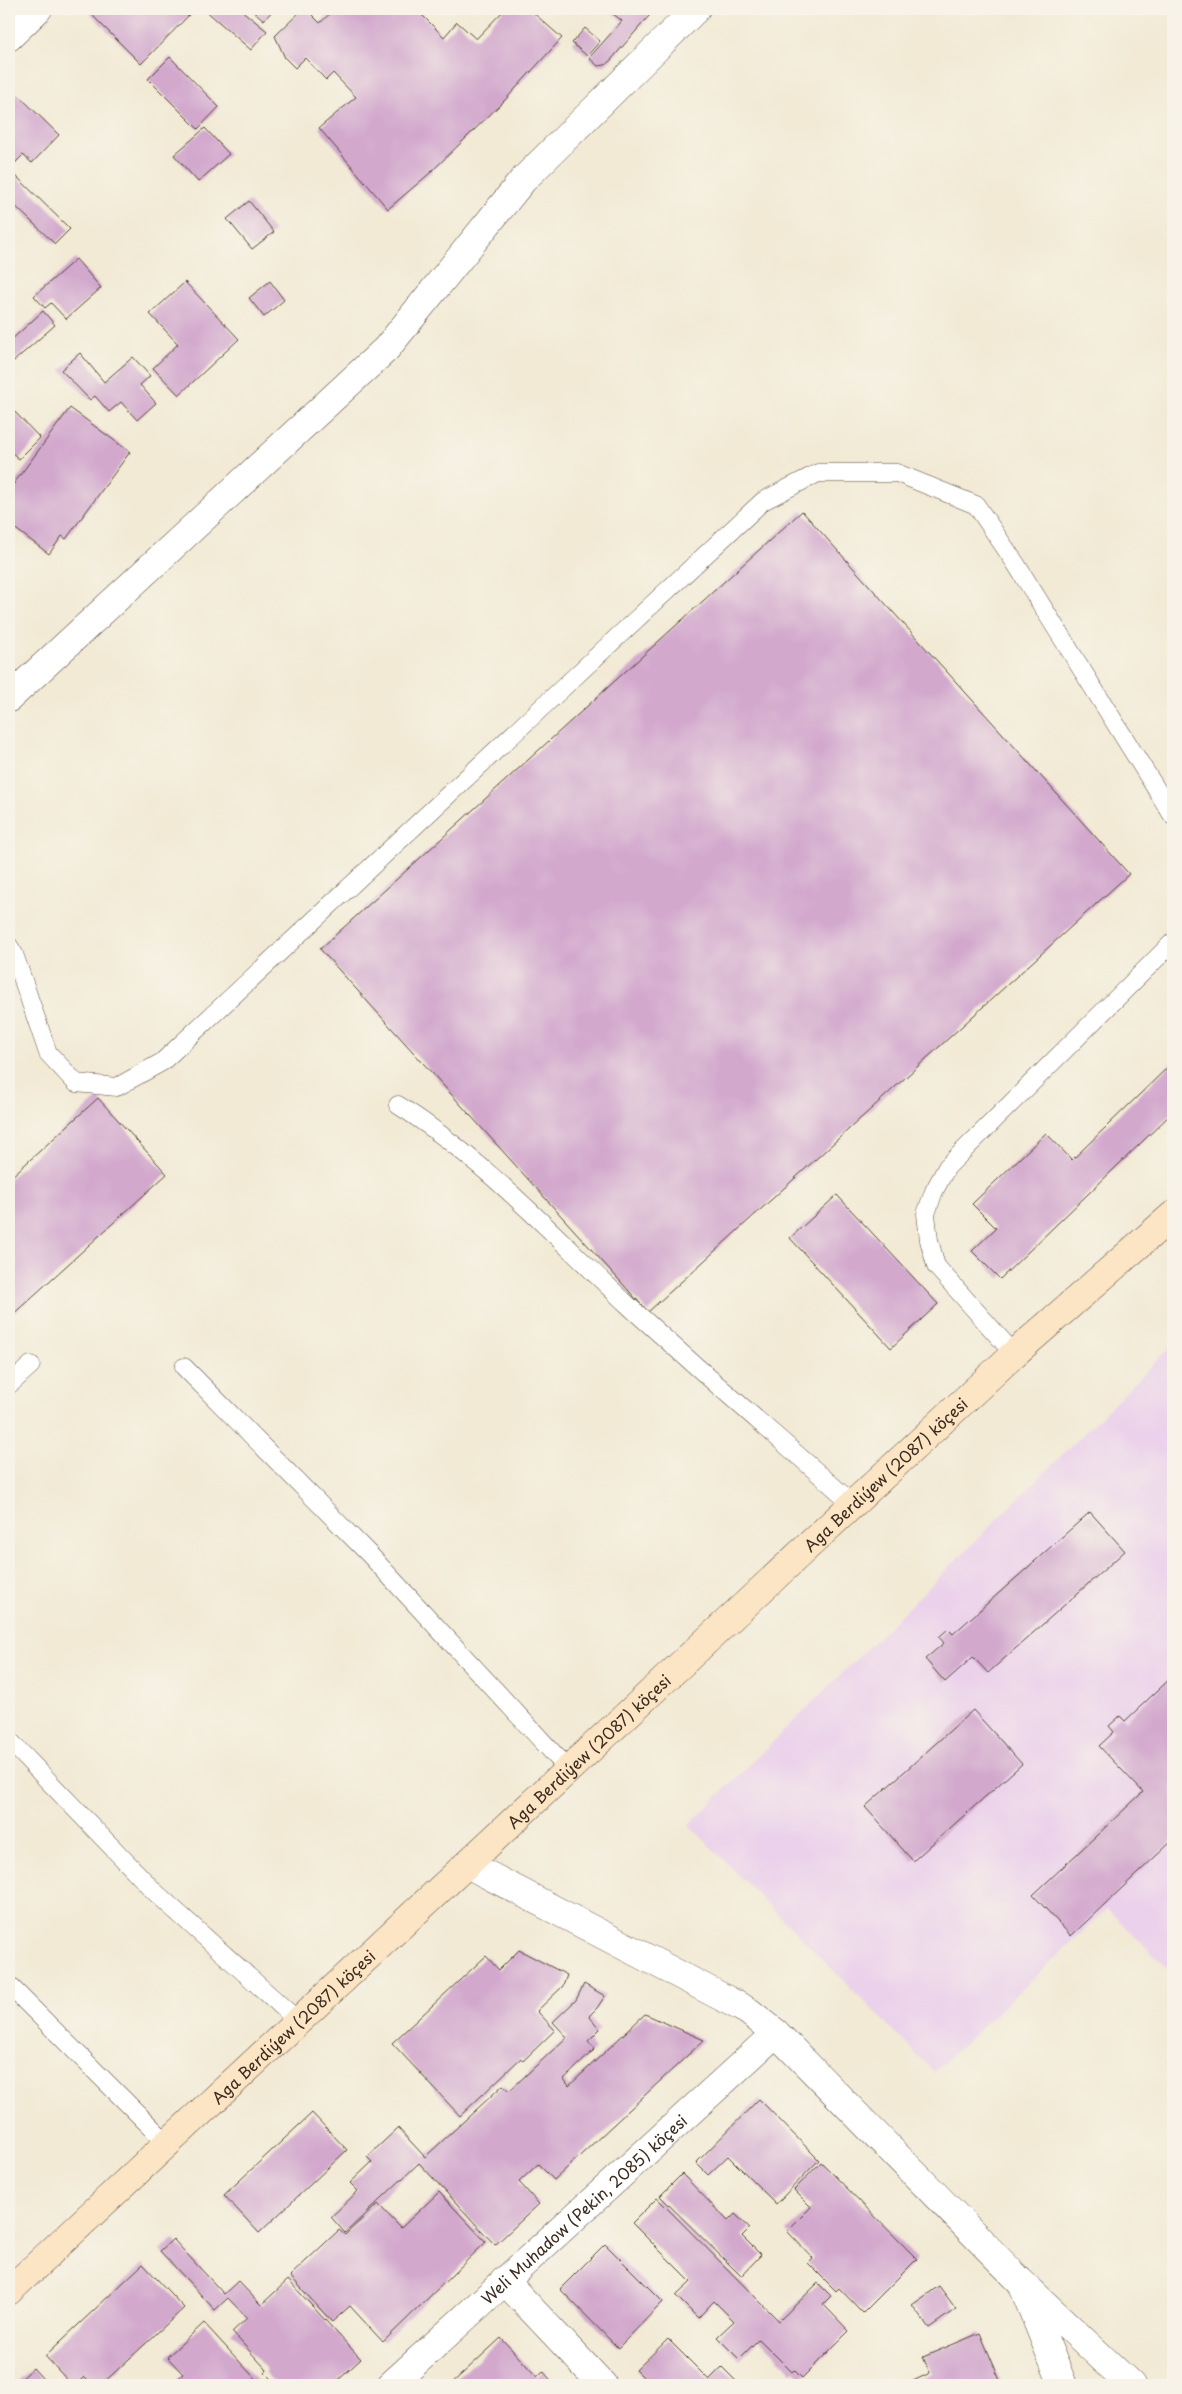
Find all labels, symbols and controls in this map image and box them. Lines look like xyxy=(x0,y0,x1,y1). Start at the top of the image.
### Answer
street label: Aga Berdiýew (2087) köçesi xyxy=(798,1391,973,1557)
street label: Aga Berdiýew (2087) köçesi xyxy=(501,1668,676,1833)
street label: Aga Berdiýew (2087) köçesi xyxy=(205,1944,380,2109)
street label: Weli Muhadow (Pekin, 2085) köçesi xyxy=(475,2108,692,2309)

